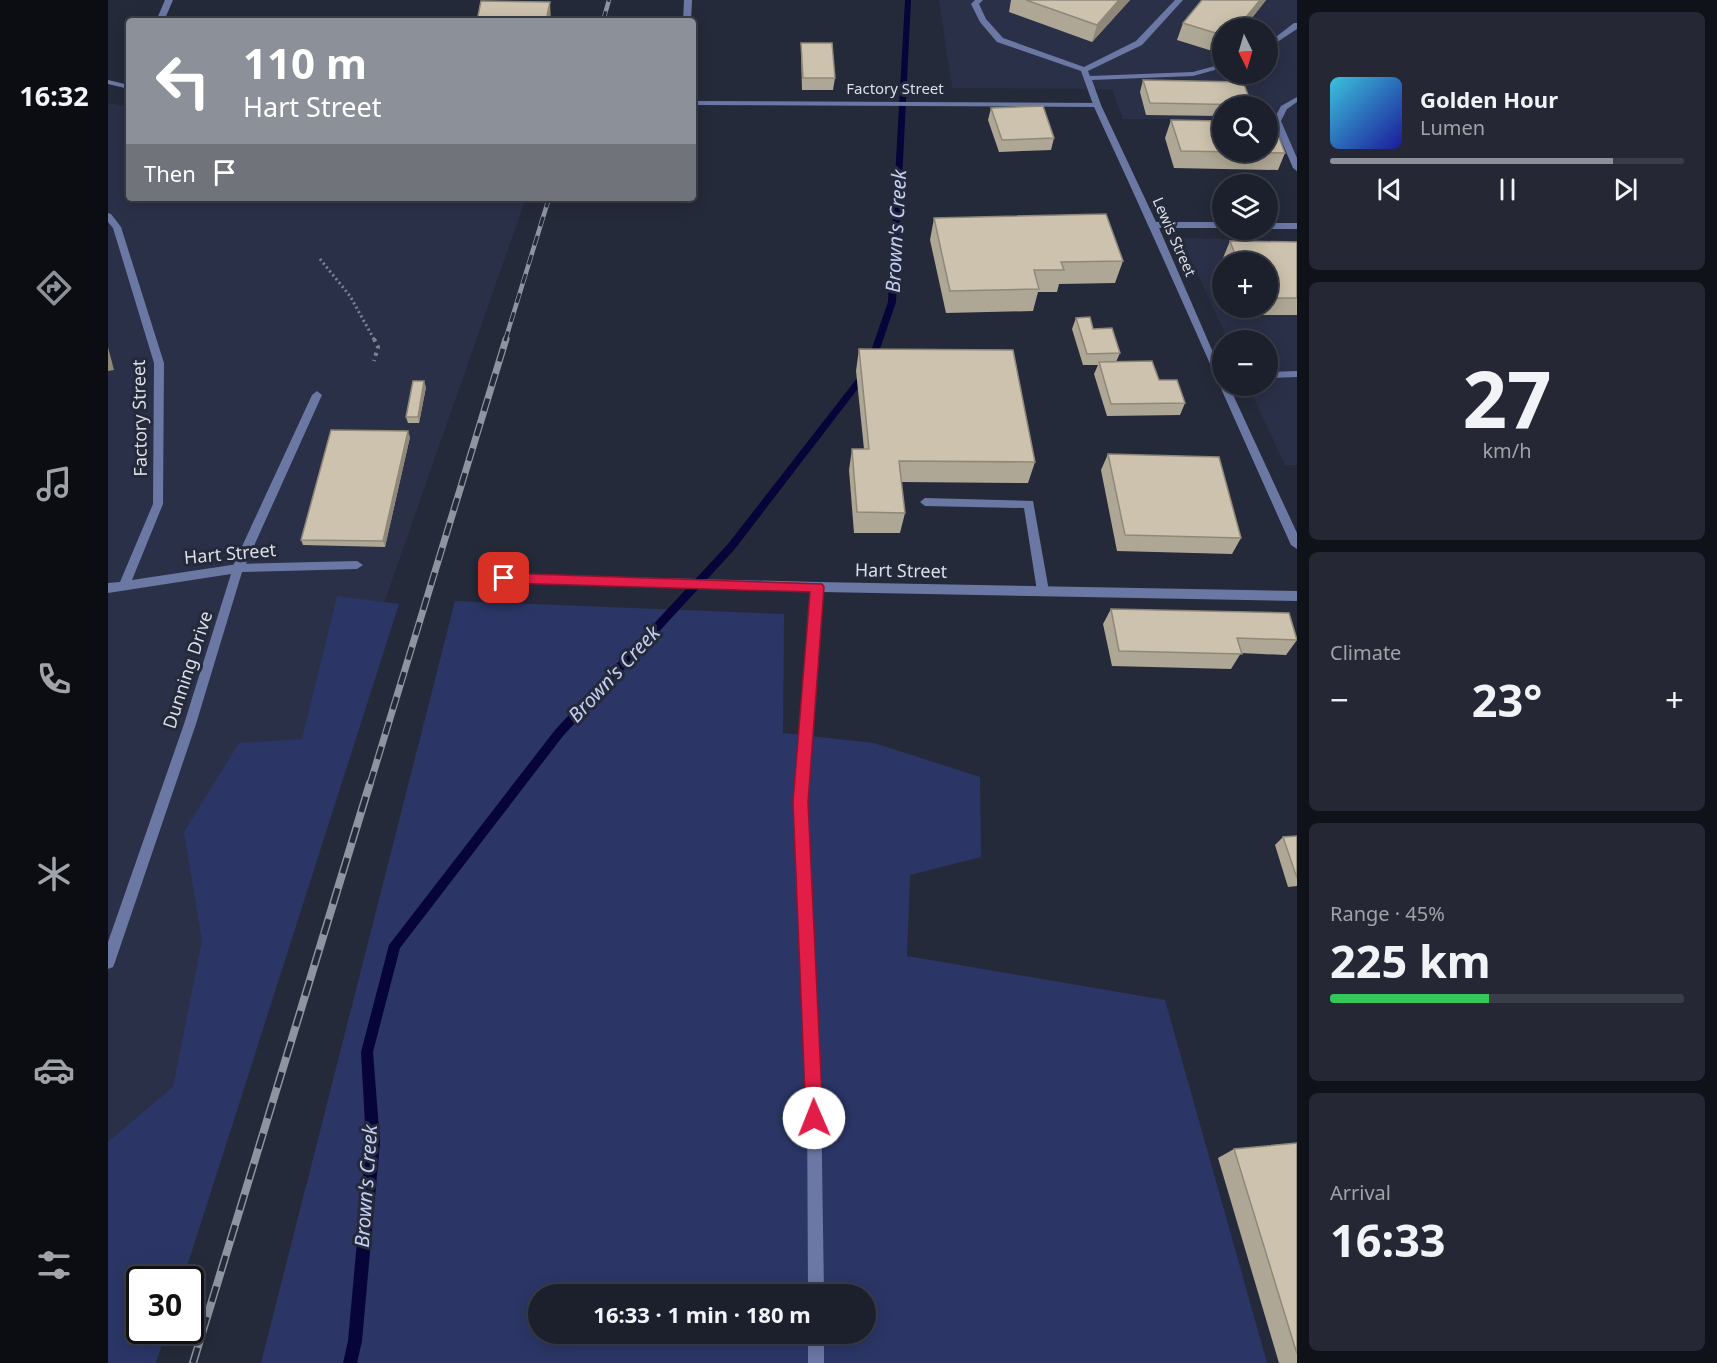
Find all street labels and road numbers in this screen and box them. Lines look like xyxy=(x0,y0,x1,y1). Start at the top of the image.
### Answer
street label: Factory Street xyxy=(846,78,944,98)
street label: Lewis Street xyxy=(1149,194,1201,280)
street label: Factory Street xyxy=(126,359,152,477)
street label: Hart Street xyxy=(183,537,277,569)
street label: Hart Street xyxy=(855,557,948,583)
street label: Dunning Drive xyxy=(157,608,217,732)

